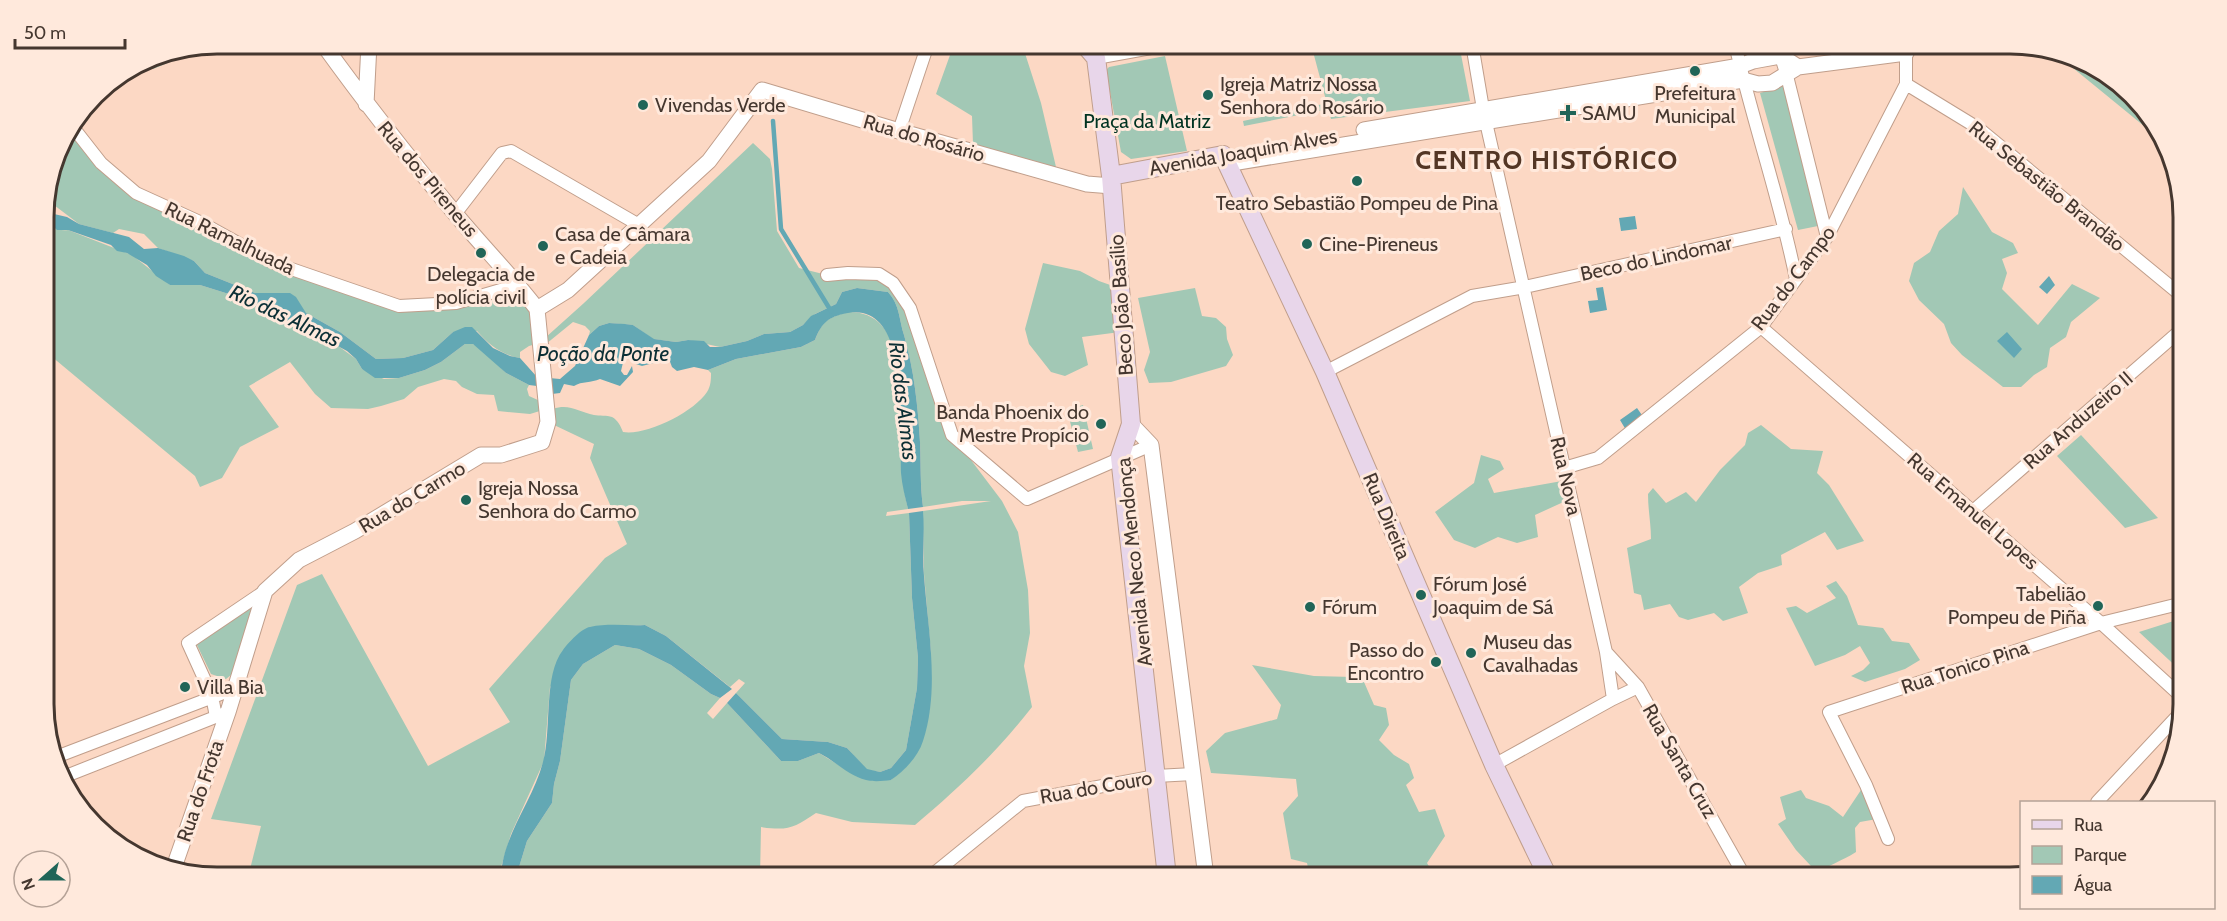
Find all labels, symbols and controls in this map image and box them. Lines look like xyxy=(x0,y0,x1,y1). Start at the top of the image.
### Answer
scale bar xyxy=(15,12,124,50)
text: 50 m xyxy=(24,22,66,44)
marker: Prefeitura Municipal xyxy=(1688,64,1702,78)
place label: Igreja Matriz Nossa Senhora do Rosário xyxy=(1220,72,1384,119)
place label: Prefeitura Municipal xyxy=(1654,81,1736,128)
marker: Igreja Matriz Nossa Senhora do Rosário xyxy=(1201,88,1215,102)
place label: Vivendas Verde xyxy=(655,93,786,117)
marker: Vivendas Verde xyxy=(636,98,650,112)
place label: SAMU xyxy=(1582,101,1637,125)
marker: SAMU xyxy=(1559,104,1577,122)
street label: Rua do Rosário xyxy=(861,109,987,167)
park label: Praça da Matriz xyxy=(1083,109,1211,133)
street label: Rua dos Pireneus xyxy=(373,116,483,242)
street label: Rua Sebastião Brandão xyxy=(1964,116,2130,256)
street label: Avenida Joaquim Alves xyxy=(1147,124,1339,180)
district label: CENTRO HISTÓRICO xyxy=(1415,144,1679,176)
marker: Teatro Sebastião Pompeu de Pina xyxy=(1350,174,1364,188)
place label: Teatro Sebastião Pompeu de Pina xyxy=(1216,191,1499,215)
street label: Rua Ramalhuada xyxy=(161,196,299,280)
street label: Rua do Campo xyxy=(1746,221,1840,335)
place label: Casa de Câmara e Cadeia xyxy=(555,222,690,269)
street label: Beco do Lindomar xyxy=(1578,230,1735,286)
place label: Cine-Pireneus xyxy=(1319,232,1438,256)
street label: Beco João Basílio xyxy=(1104,234,1138,376)
marker: Cine-Pireneus xyxy=(1300,237,1314,251)
marker: Casa de Câmara e Cadeia xyxy=(536,239,550,253)
marker: Delegacia de polícia civil xyxy=(474,246,488,260)
place label: Delegacia de polícia civil xyxy=(427,262,535,309)
water label: Rio das Almas xyxy=(226,279,344,352)
water label: Rio das Almas xyxy=(884,340,923,462)
water label: Poção da Ponte xyxy=(537,341,669,366)
street label: Rua Anduzeiro II xyxy=(2018,366,2138,474)
place label: Banda Phoenix do Mestre Propício xyxy=(936,400,1089,447)
marker: Banda Phoenix do Mestre Propício xyxy=(1094,417,1108,431)
street label: Rua Nova xyxy=(1545,434,1587,518)
street label: Rua Emanuel Lopes xyxy=(1902,447,2044,575)
street label: Rua do Carmo xyxy=(354,456,470,538)
street label: Avenida Neco Mendonça xyxy=(1111,456,1157,668)
street label: Rua Direita xyxy=(1358,469,1416,563)
place label: Igreja Nossa Senhora do Carmo xyxy=(478,476,637,523)
marker: Igreja Nossa Senhora do Carmo xyxy=(459,493,473,507)
place label: Fórum José Joaquim de Sá xyxy=(1432,572,1554,619)
place label: Tabelião Pompeu de Piña xyxy=(1948,582,2086,629)
marker: Fórum José Joaquim de Sá xyxy=(1414,588,1428,602)
place label: Fórum xyxy=(1322,595,1377,619)
marker: Tabelião Pompeu de Piña xyxy=(2091,599,2105,613)
marker: Fórum xyxy=(1303,600,1317,614)
place label: Museu das Cavalhadas xyxy=(1483,630,1578,677)
street label: Rua Tonico Pina xyxy=(1898,635,2032,699)
place label: Passo do Encontro xyxy=(1347,638,1424,685)
marker: Museu das Cavalhadas xyxy=(1464,646,1478,660)
marker: Passo do Encontro xyxy=(1429,655,1443,669)
place label: Villa Bia xyxy=(197,675,264,699)
marker: Villa Bia xyxy=(178,680,192,694)
street label: Rua Santa Cruz xyxy=(1638,700,1722,822)
street label: Rua do Frota xyxy=(171,737,229,845)
street label: Rua do Couro xyxy=(1038,765,1154,809)
legend xyxy=(2020,801,2215,909)
text: Rua xyxy=(2074,814,2103,836)
text: Parque xyxy=(2074,844,2127,866)
north arrow xyxy=(12,849,72,909)
text: Água xyxy=(2074,874,2112,896)
text: N xyxy=(18,876,39,893)

